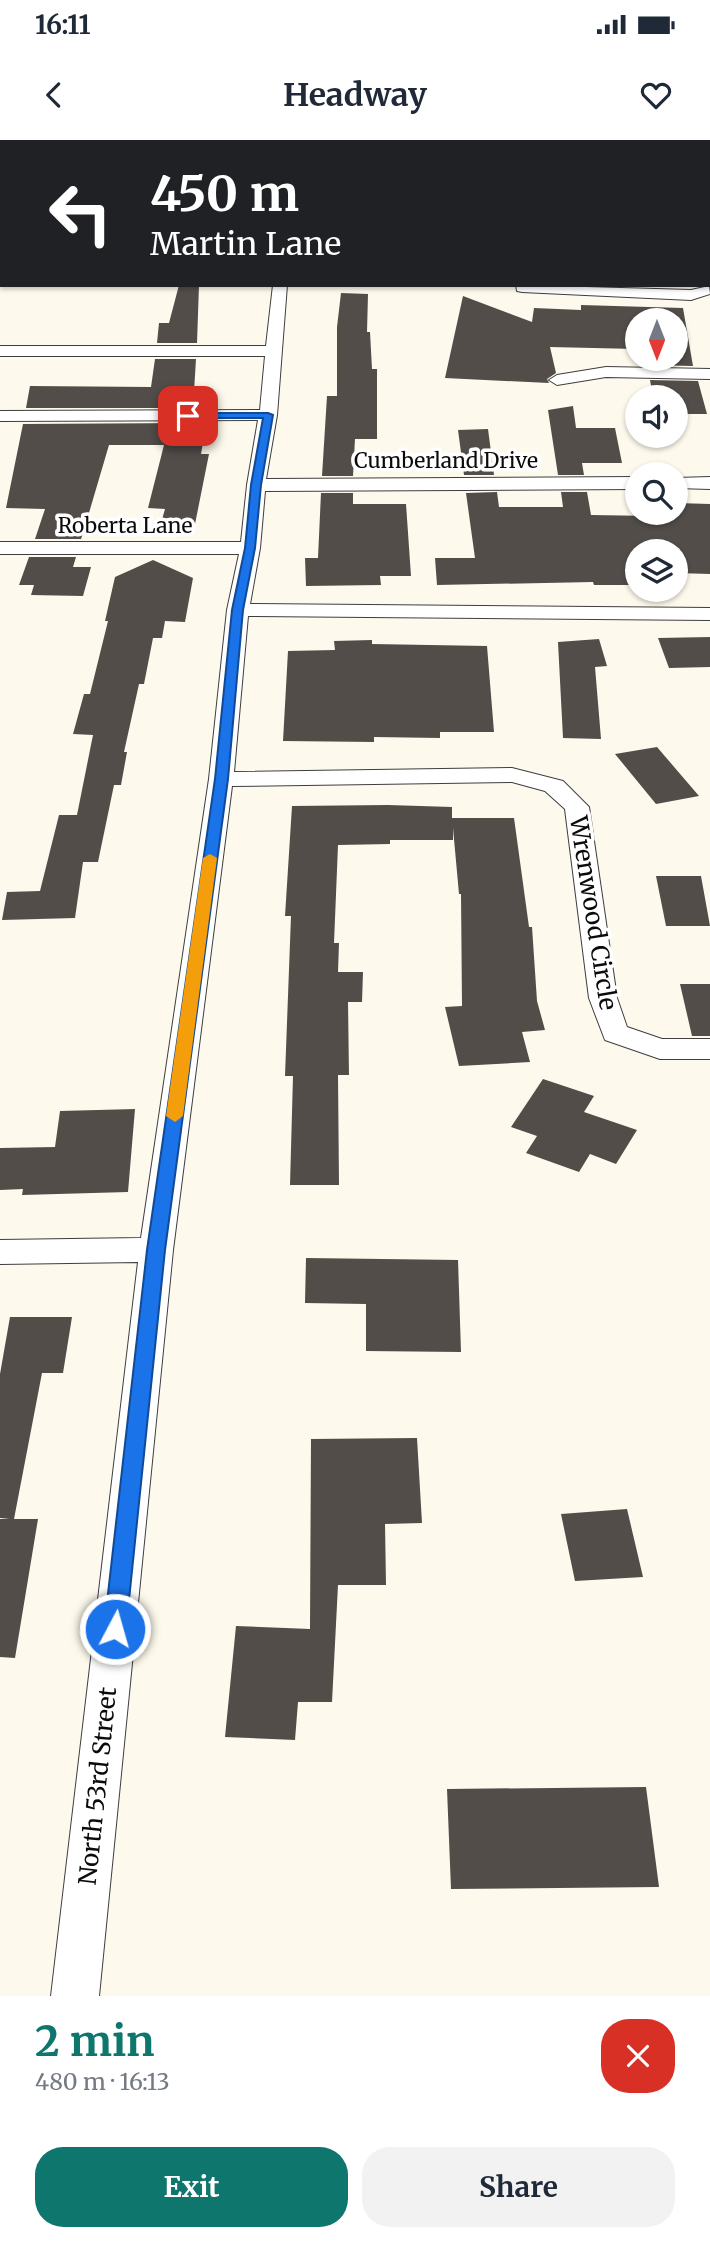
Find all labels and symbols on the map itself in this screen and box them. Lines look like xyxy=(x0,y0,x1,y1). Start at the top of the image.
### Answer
north arrow xyxy=(625,308,688,371)
pin xyxy=(158,386,218,446)
street label: Cumberland Drive xyxy=(354,447,538,474)
street label: Roberta Lane xyxy=(58,512,192,539)
street label: Wrenwood Circle xyxy=(563,813,624,1012)
position arrow xyxy=(78,1592,152,1666)
street label: North 53rd Street xyxy=(72,1685,123,1886)

